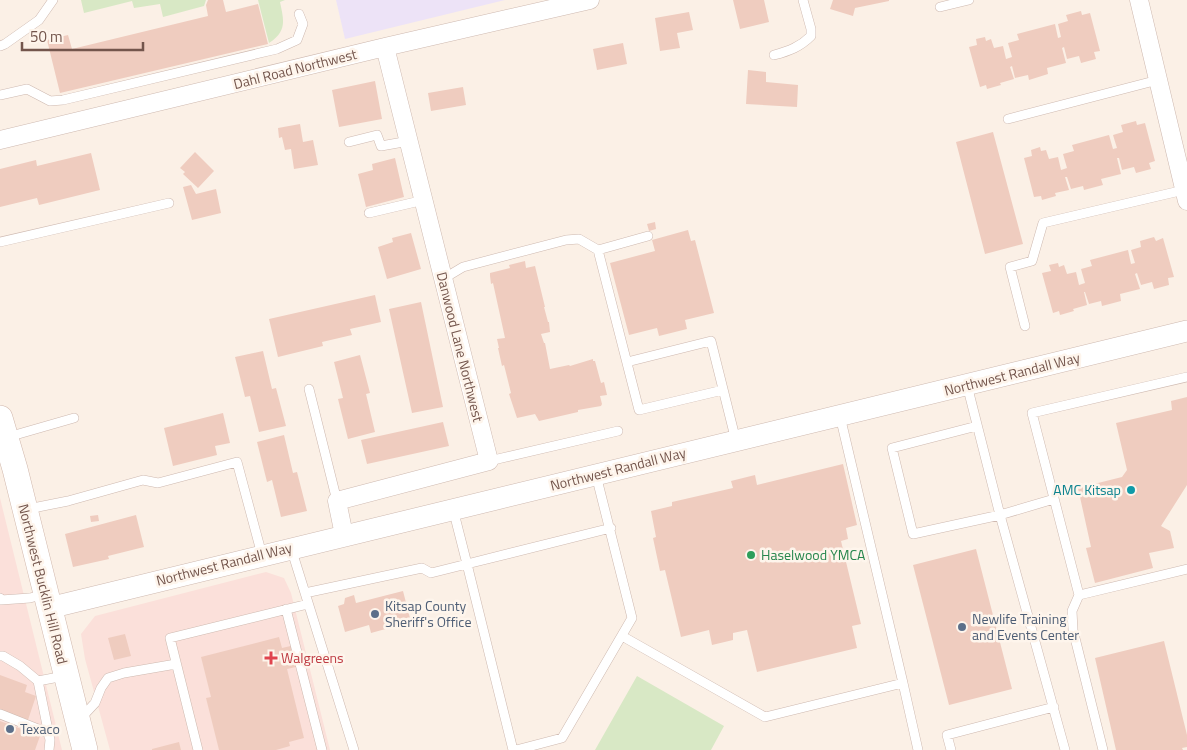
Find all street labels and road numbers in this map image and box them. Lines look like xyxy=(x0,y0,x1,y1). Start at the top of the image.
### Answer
street label: Dahl Road Northwest xyxy=(231,43,359,94)
street label: Danwood Lane Northwest xyxy=(432,270,489,424)
street label: Northwest Randall Way xyxy=(942,346,1082,401)
street label: Northwest Randall Way xyxy=(548,441,688,496)
street label: Northwest Bucklin Hill Road xyxy=(13,502,74,666)
street label: Northwest Randall Way xyxy=(154,536,294,591)

